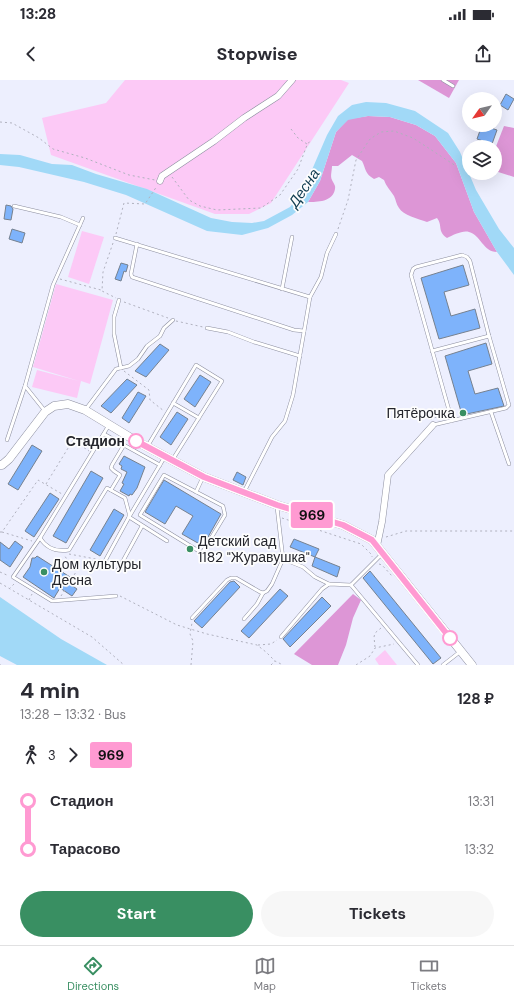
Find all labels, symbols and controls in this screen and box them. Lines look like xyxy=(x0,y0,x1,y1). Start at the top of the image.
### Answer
text: 13:28 xyxy=(20,4,56,24)
text: Stopwise xyxy=(217,42,298,66)
icon: back xyxy=(20,43,42,65)
icon: share xyxy=(472,43,494,65)
north arrow xyxy=(462,92,502,132)
map controls xyxy=(462,92,502,180)
button: layers xyxy=(462,140,502,180)
water label: Десна xyxy=(283,165,324,213)
place label: Пятёрочка xyxy=(386,404,455,422)
marker: Пятёрочка xyxy=(458,408,468,418)
place label: Стадион xyxy=(66,432,125,450)
marker: Стадион xyxy=(128,433,144,449)
line badge: 969 xyxy=(289,502,335,528)
text: 969 xyxy=(299,506,325,524)
place label: Детский сад 1182 "Журавушка" xyxy=(198,532,310,566)
marker: Детский сад 1182 "Журавушка" xyxy=(185,544,195,554)
place label: Дом культуры Десна xyxy=(52,555,141,589)
marker: Дом культуры Десна xyxy=(39,567,49,577)
unlabelled marker xyxy=(442,630,458,646)
text: 4 min xyxy=(20,676,80,705)
text: 128 ₽ xyxy=(457,689,494,709)
text: 13:28 – 13:32 · Bus xyxy=(20,706,126,723)
icon: walk xyxy=(20,744,42,766)
icon: forward xyxy=(62,744,84,766)
text: 969 xyxy=(98,746,124,764)
text: 3 xyxy=(48,747,56,764)
text: Стадион xyxy=(50,791,114,811)
text: 13:31 xyxy=(468,793,494,810)
text: Тарасово xyxy=(50,839,120,859)
text: 13:32 xyxy=(464,841,494,858)
button: Start xyxy=(20,891,253,937)
button: Tickets xyxy=(261,891,494,937)
tab: Directions xyxy=(67,955,119,993)
tab: Map xyxy=(254,955,276,993)
tab: Tickets xyxy=(410,955,447,993)

